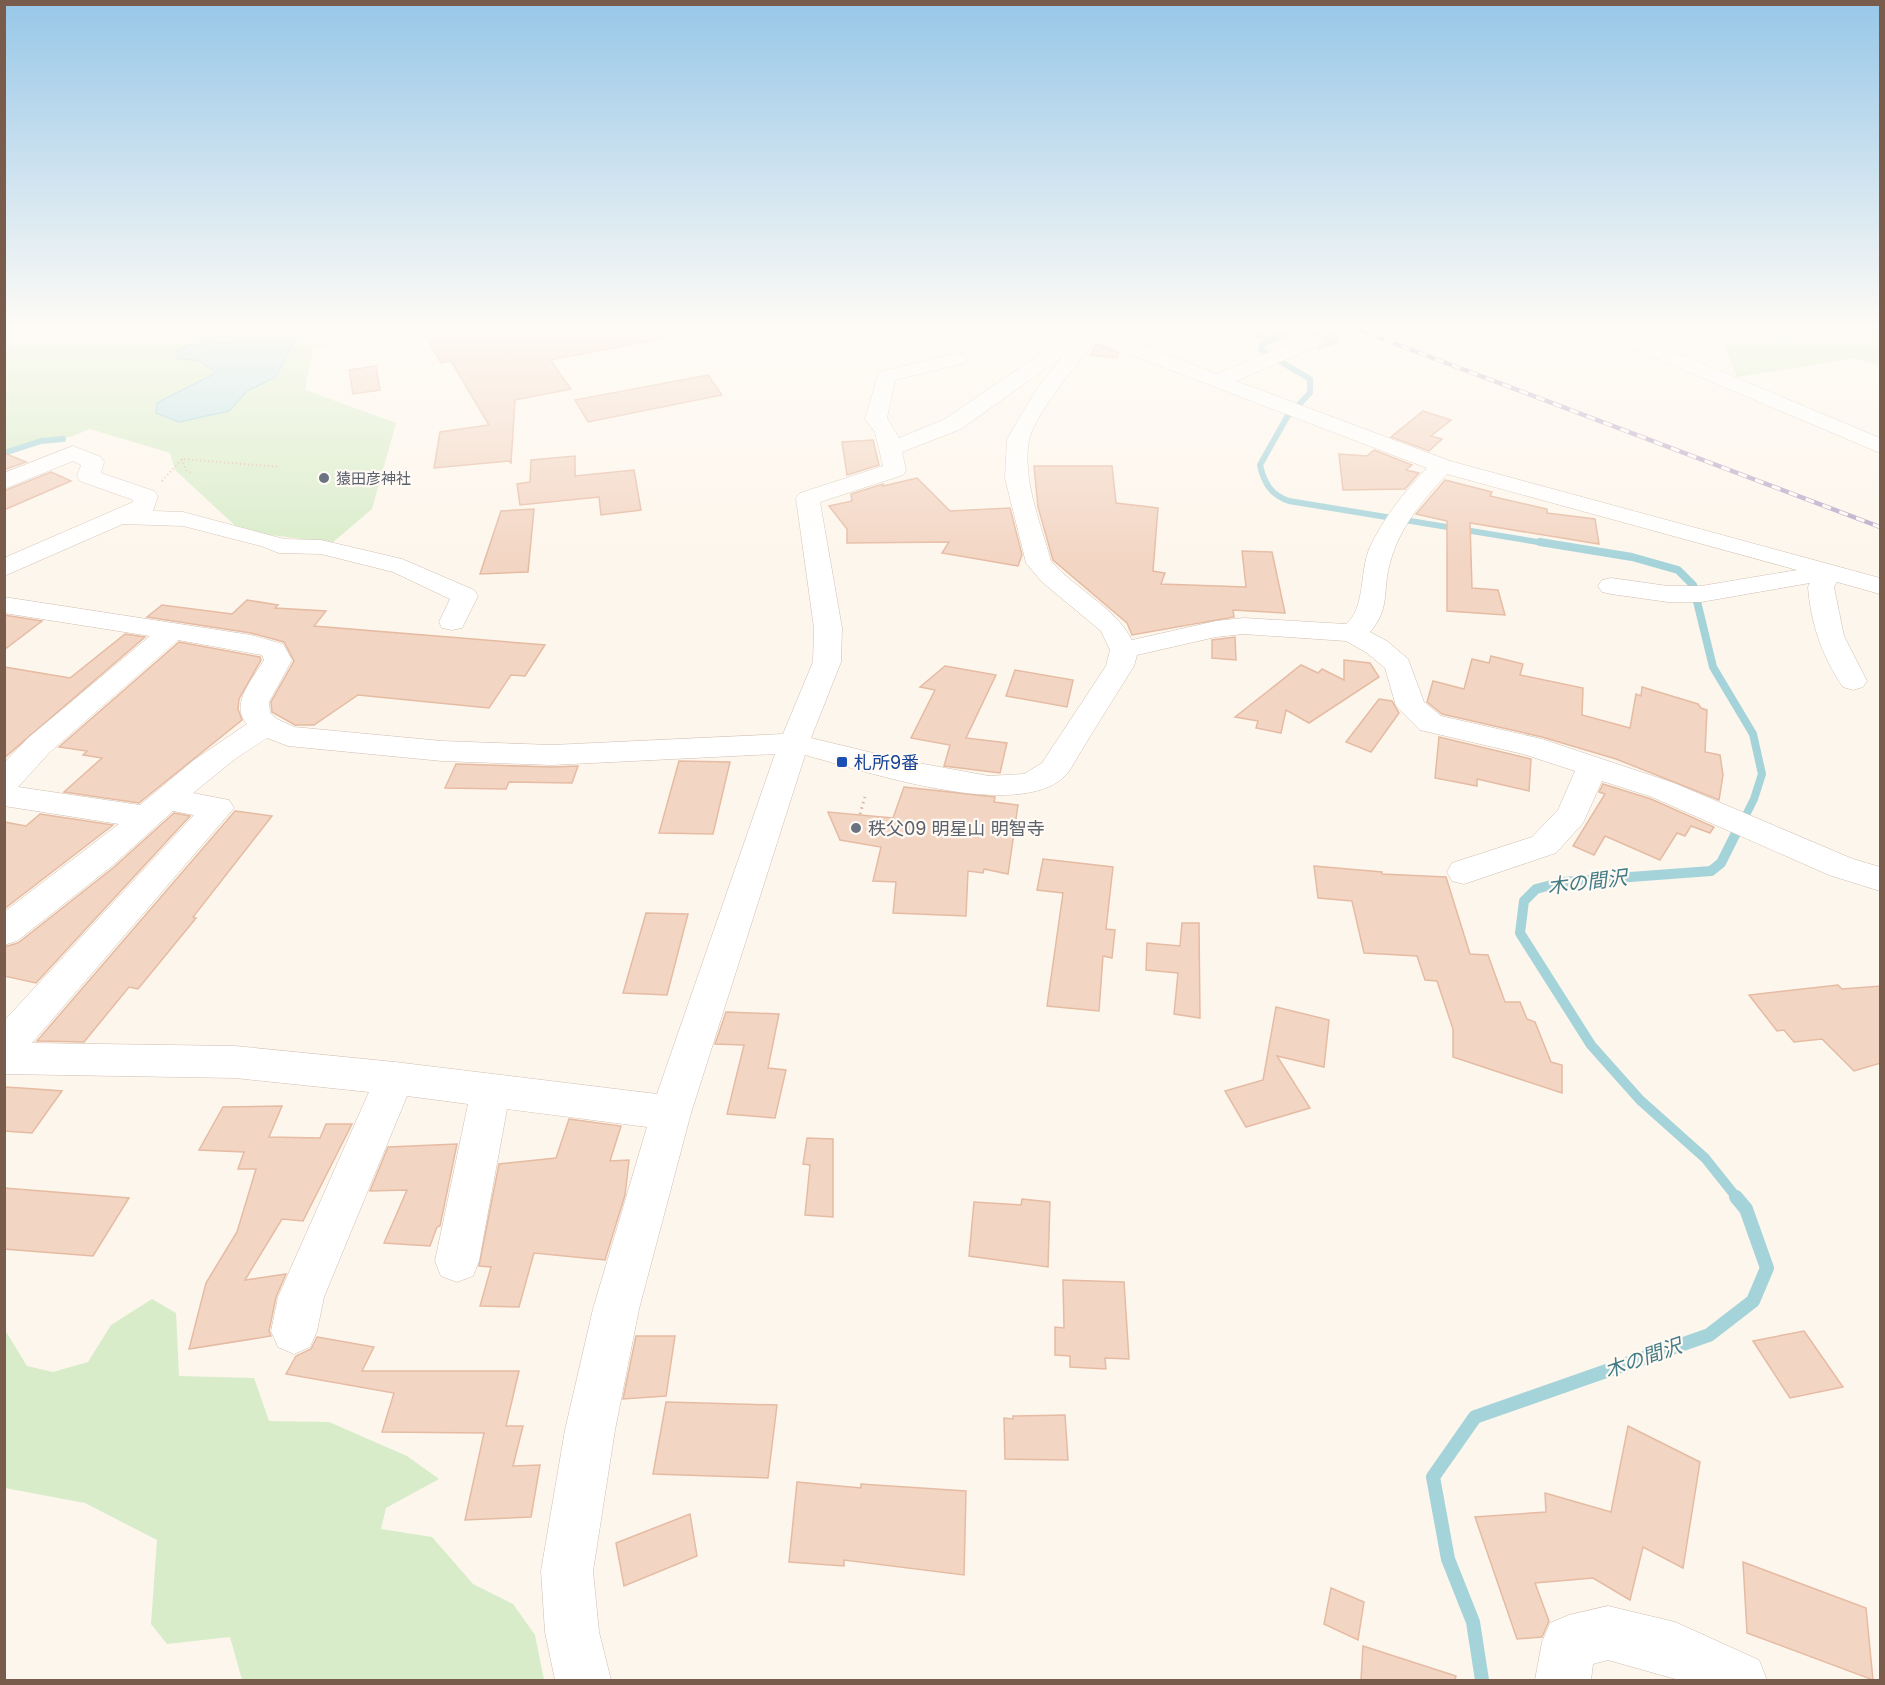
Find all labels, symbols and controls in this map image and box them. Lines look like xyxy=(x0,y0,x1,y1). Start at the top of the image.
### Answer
place label: 猿田彦神社 xyxy=(336,469,411,488)
marker: 猿田彦神社 xyxy=(317,471,331,485)
place label: 札所9番 xyxy=(854,752,919,773)
marker: 札所9番 xyxy=(835,755,849,769)
place label: 秩父09 明星山 明智寺 xyxy=(868,818,1045,839)
marker: 秩父09 明星山 明智寺 xyxy=(849,821,863,835)
water label: 木の間沢 xyxy=(1546,865,1631,899)
water label: 木の間沢 xyxy=(1601,1333,1688,1382)

